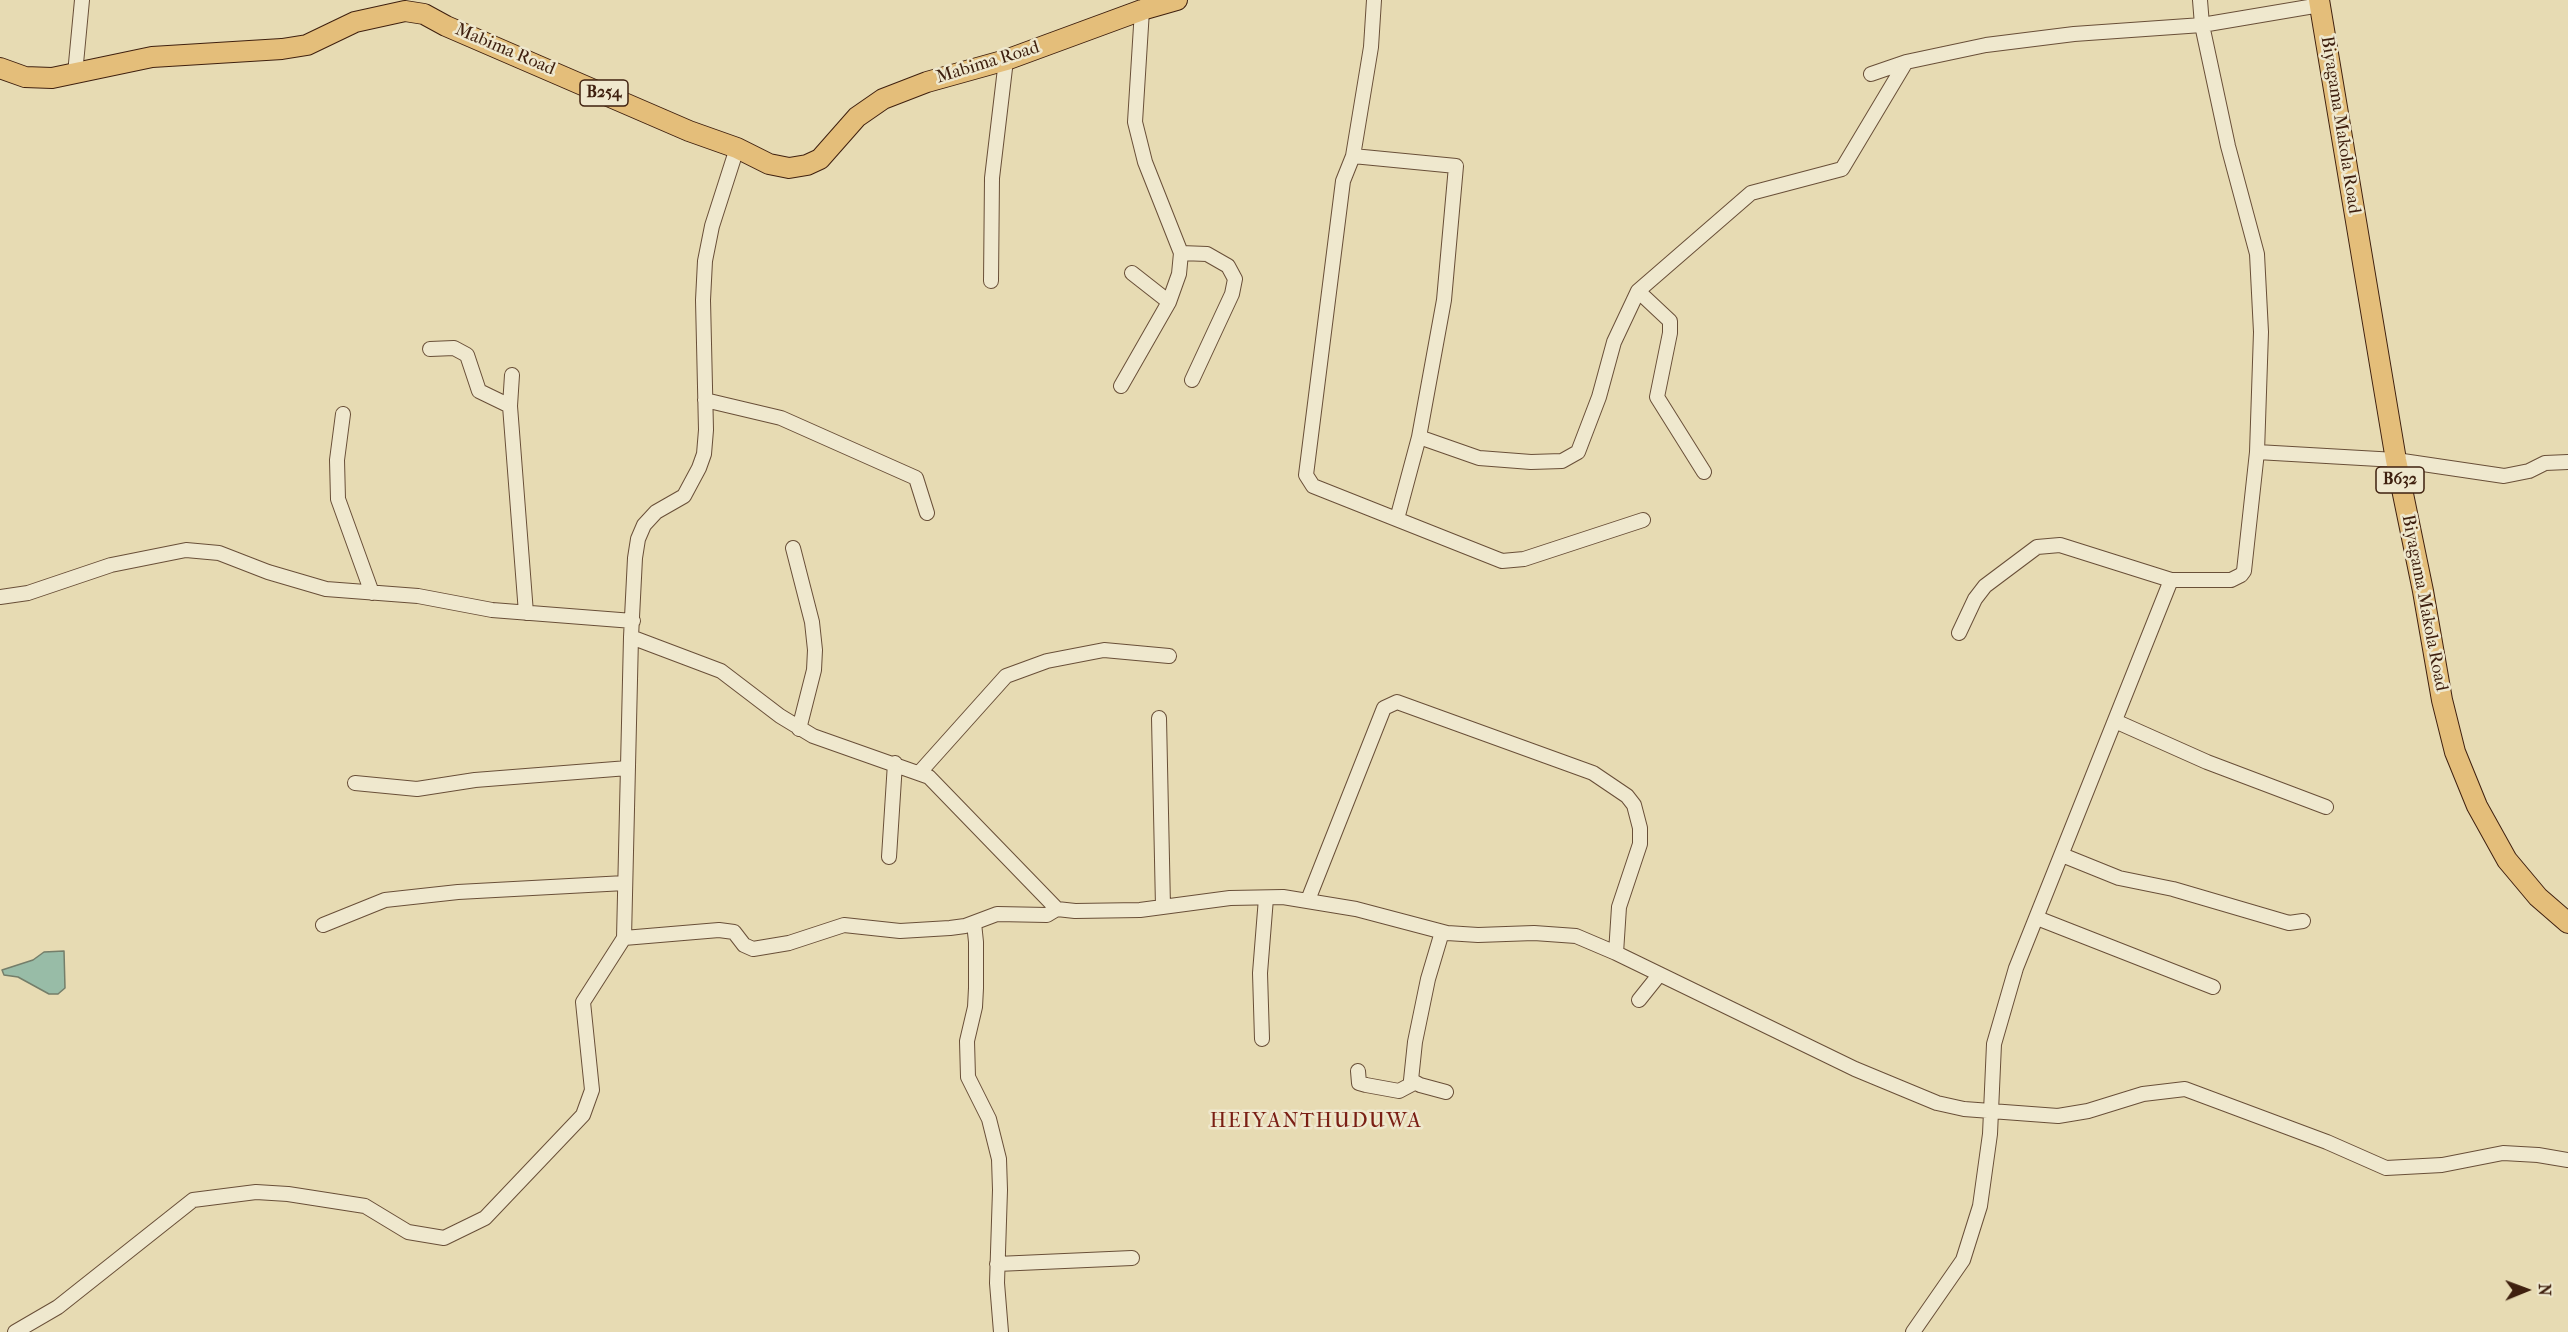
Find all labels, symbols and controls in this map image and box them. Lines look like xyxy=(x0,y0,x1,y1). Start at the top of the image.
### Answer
street label: Mabima Road xyxy=(452,19,558,81)
street label: Biyagama Makola Road xyxy=(2315,35,2365,215)
street label: Mabima Road xyxy=(934,37,1042,89)
road number: B254 xyxy=(580,80,628,106)
road number: B632 xyxy=(2376,467,2424,493)
street label: Biyagama Makola Road xyxy=(2396,513,2452,693)
district label: HEIYANTHUDUWA xyxy=(1210,1109,1422,1135)
north arrow xyxy=(2496,1260,2556,1320)
text: N xyxy=(2535,1283,2554,1296)

